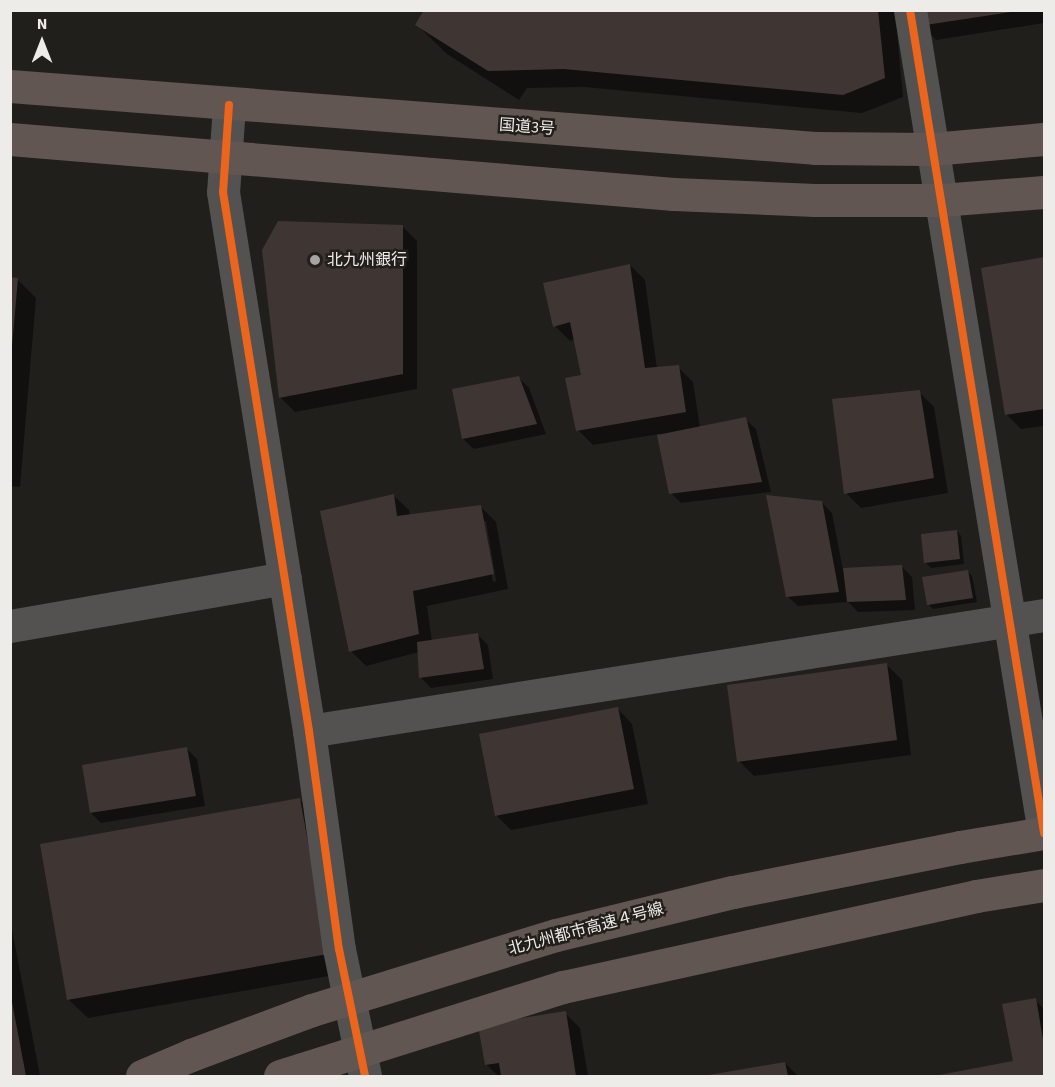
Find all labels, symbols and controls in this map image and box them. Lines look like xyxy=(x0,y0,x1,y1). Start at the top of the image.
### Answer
north arrow xyxy=(12,12,72,72)
text: N xyxy=(37,13,47,35)
street label: 国道3号 xyxy=(498,115,556,139)
place label: 北九州銀行 xyxy=(327,250,407,270)
marker: 北九州銀行 xyxy=(308,253,322,267)
street label: 北九州都市高速４号線 xyxy=(506,899,666,959)

